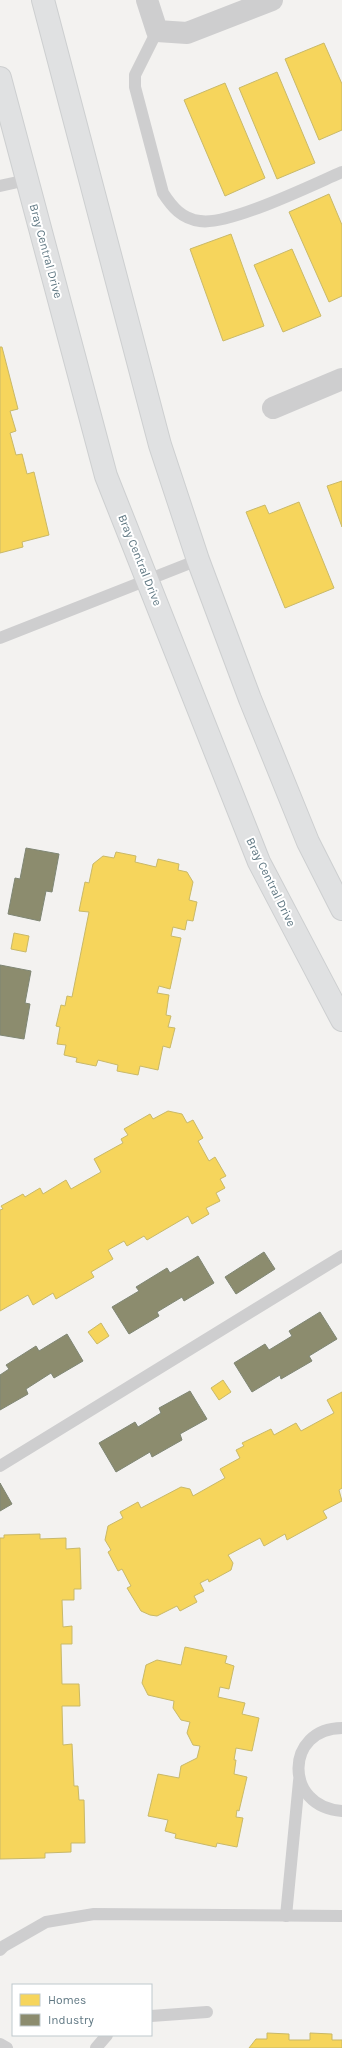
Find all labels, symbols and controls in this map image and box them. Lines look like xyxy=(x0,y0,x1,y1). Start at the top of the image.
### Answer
street label: Bray Central Drive xyxy=(27,202,65,300)
street label: Bray Central Drive xyxy=(115,512,165,608)
street label: Bray Central Drive xyxy=(243,835,299,929)
legend xyxy=(12,1984,152,2036)
text: Homes xyxy=(48,1993,86,2007)
text: Industry xyxy=(48,2013,94,2027)

